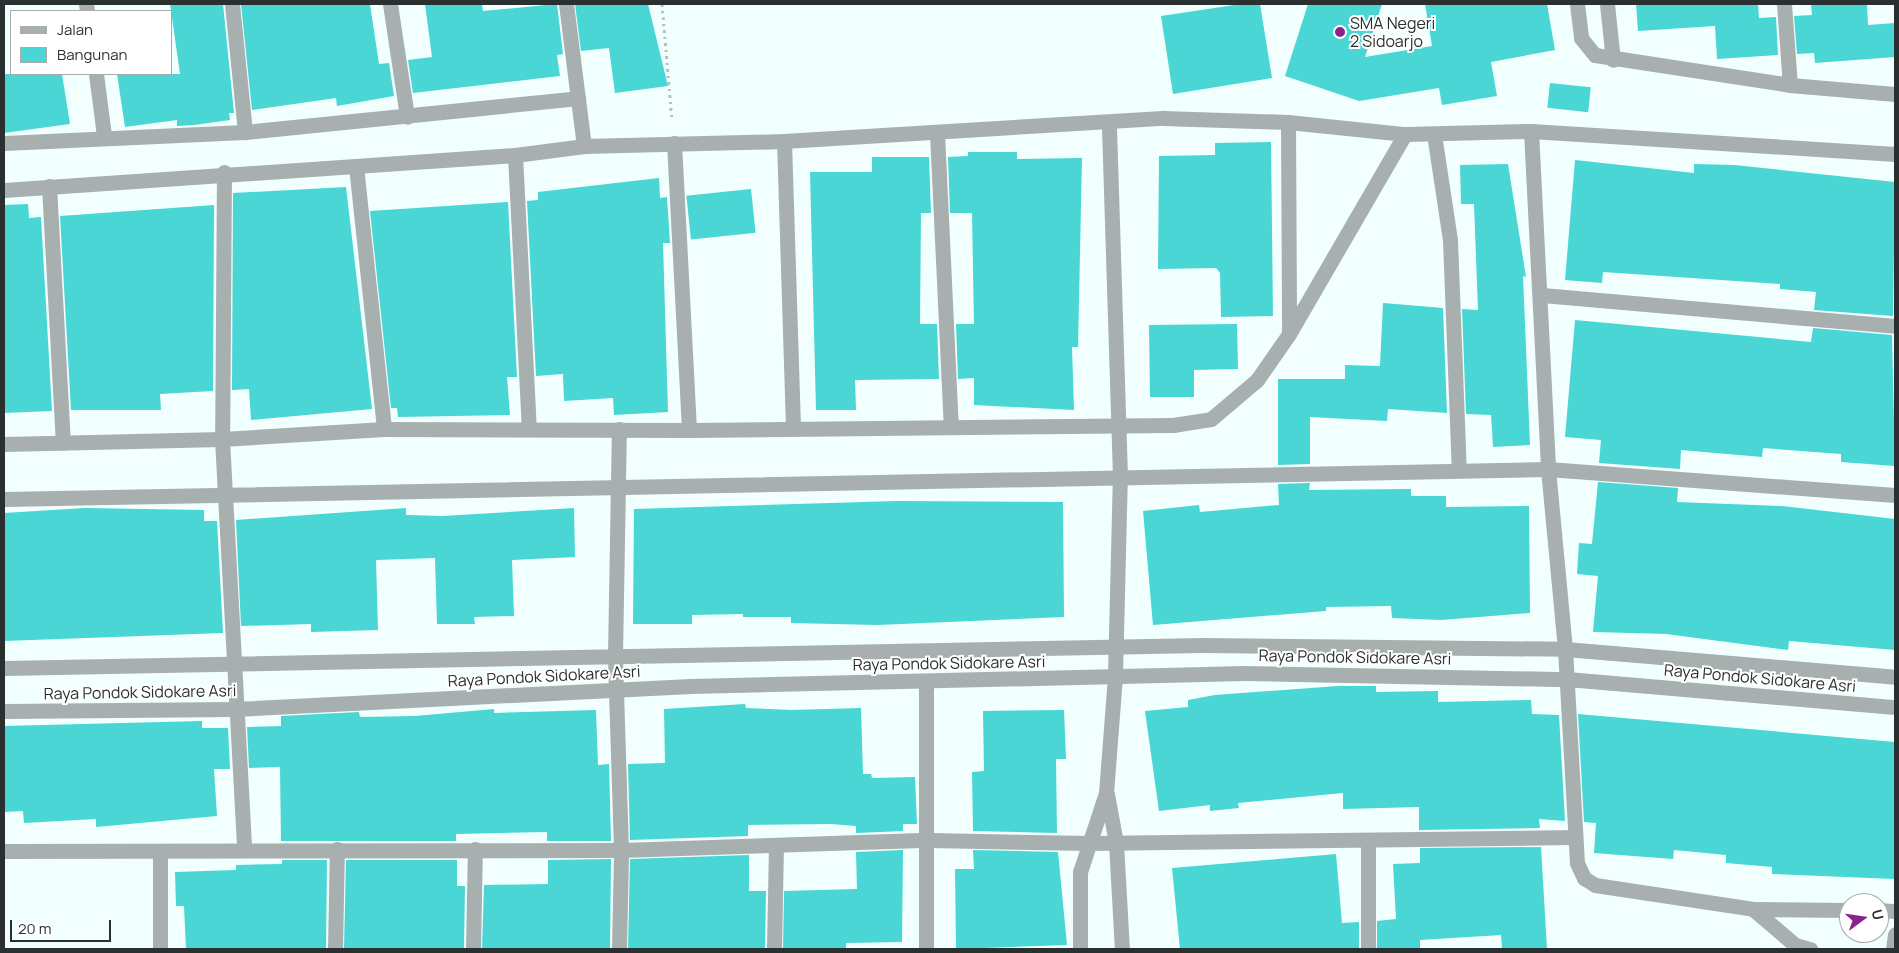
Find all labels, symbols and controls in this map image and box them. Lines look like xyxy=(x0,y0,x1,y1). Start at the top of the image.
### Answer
legend xyxy=(10,10,172,75)
place label: SMA Negeri 2 Sidoarjo xyxy=(1350,13,1435,51)
text: Jalan xyxy=(57,19,93,40)
marker: SMA Negeri 2 Sidoarjo xyxy=(1334,26,1346,38)
text: Bangunan xyxy=(57,44,127,65)
street label: Raya Pondok Sidokare Asri xyxy=(1258,646,1452,668)
street label: Raya Pondok Sidokare Asri xyxy=(852,652,1046,674)
street label: Raya Pondok Sidokare Asri xyxy=(1663,660,1857,696)
street label: Raya Pondok Sidokare Asri xyxy=(447,661,641,691)
street label: Raya Pondok Sidokare Asri xyxy=(43,681,237,703)
north arrow xyxy=(1839,893,1889,943)
text: U xyxy=(1868,907,1889,922)
scale bar xyxy=(12,910,114,942)
text: 20 m xyxy=(18,918,51,939)

